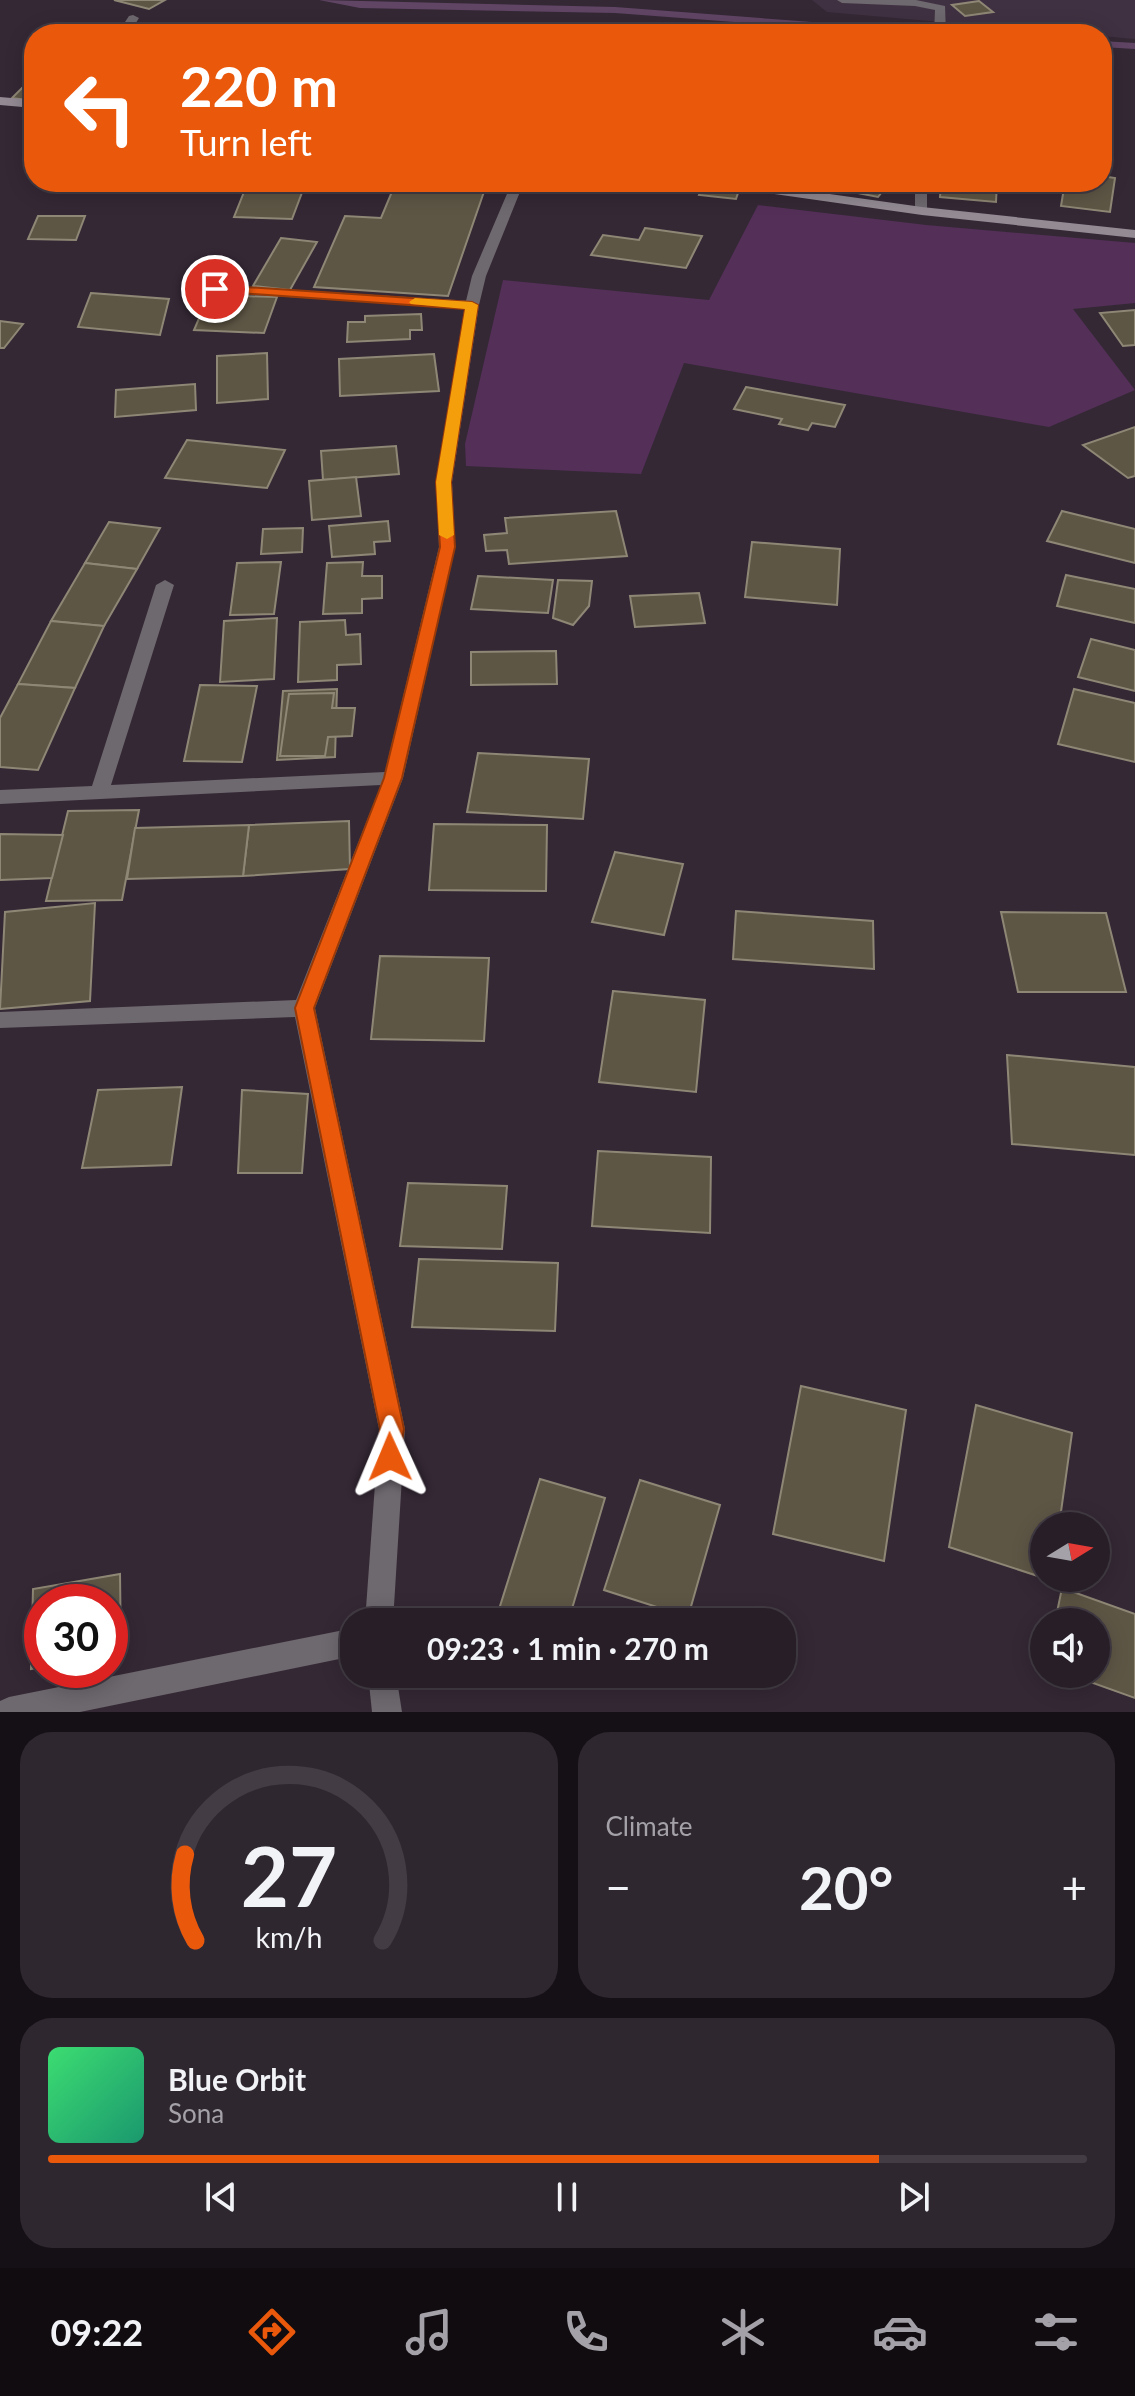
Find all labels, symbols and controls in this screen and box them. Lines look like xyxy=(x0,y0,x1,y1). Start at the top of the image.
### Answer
text: 220 m xyxy=(180,52,338,119)
icon: left xyxy=(48,56,152,160)
text: Turn left xyxy=(180,120,312,164)
pin xyxy=(181,255,249,323)
icon: arrive xyxy=(193,267,237,311)
position arrow xyxy=(348,1415,432,1499)
north arrow xyxy=(1030,1512,1110,1592)
map controls xyxy=(1030,1512,1110,1688)
speed limit sign: 30 xyxy=(24,1584,128,1688)
button: sound xyxy=(1030,1608,1110,1688)
text: 09:23 · 1 min · 270 m xyxy=(427,1630,709,1666)
text: Climate xyxy=(606,1810,692,1842)
text: 27 xyxy=(241,1825,337,1925)
text: 20° xyxy=(799,1851,894,1923)
text: − xyxy=(606,1861,631,1913)
text: + xyxy=(1061,1861,1087,1913)
text: km/h xyxy=(255,1920,322,1954)
text: Blue Orbit xyxy=(168,2061,306,2097)
text: Sona xyxy=(168,2097,224,2129)
icon: previous xyxy=(199,2175,243,2219)
icon: pause xyxy=(545,2175,589,2219)
icon: next xyxy=(892,2175,936,2219)
icon: directions xyxy=(244,2304,300,2360)
icon: music xyxy=(401,2304,457,2360)
icon: phone xyxy=(558,2304,614,2360)
icon: climate xyxy=(715,2304,771,2360)
icon: car xyxy=(872,2304,928,2360)
icon: filters xyxy=(1028,2304,1084,2360)
text: 09:22 xyxy=(50,2310,143,2354)

